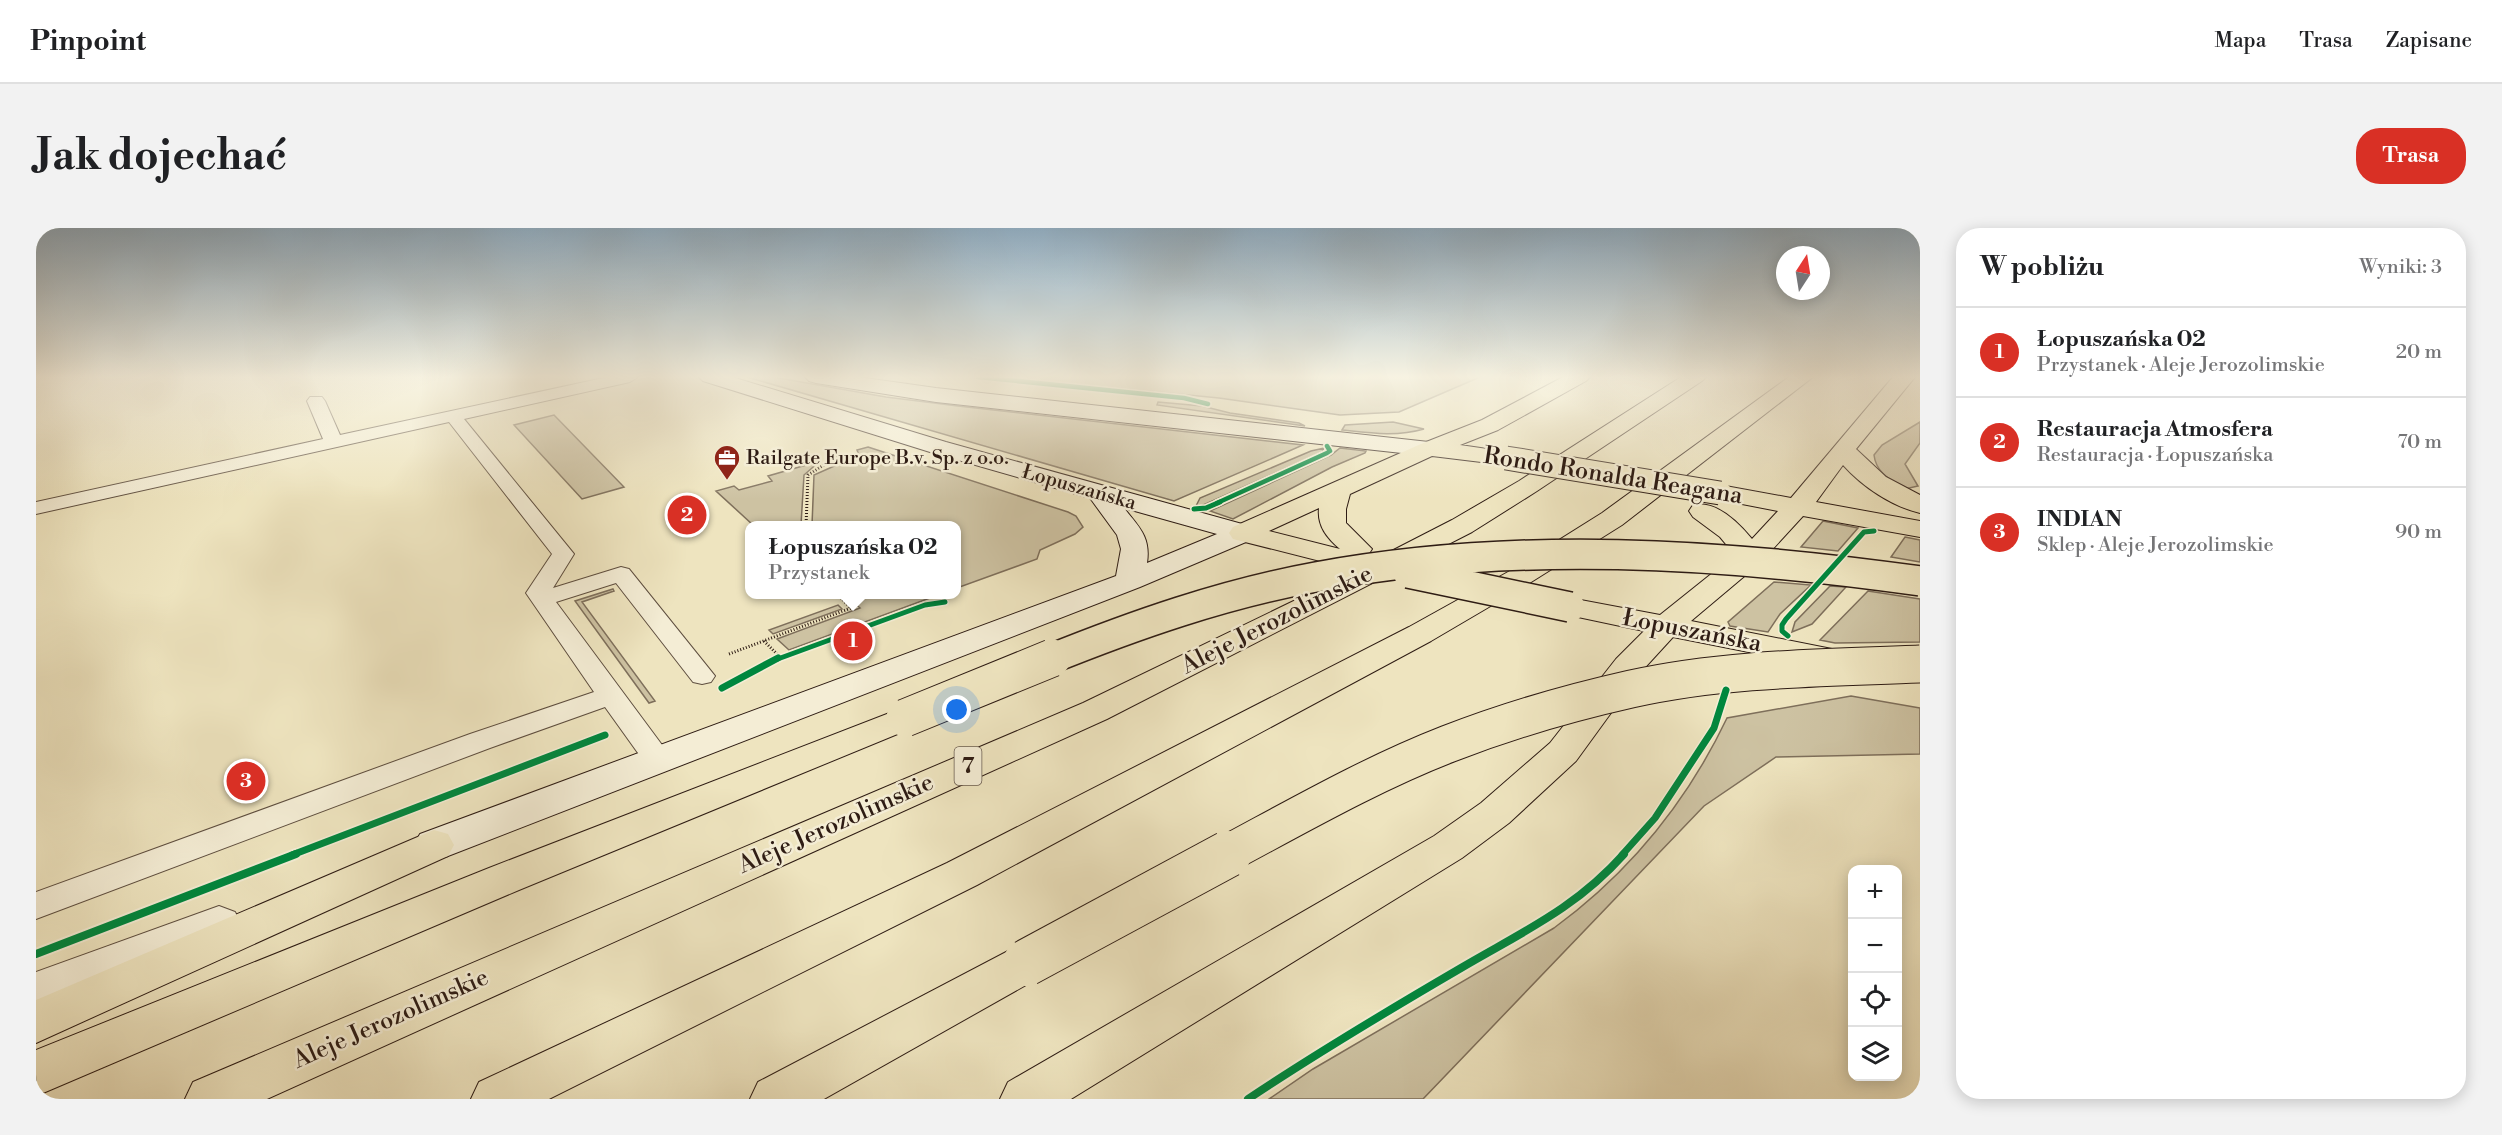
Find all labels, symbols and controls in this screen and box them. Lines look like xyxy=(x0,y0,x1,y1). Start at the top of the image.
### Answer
text: Pinpoint xyxy=(30,24,146,59)
text: Mapa xyxy=(2214,28,2266,54)
text: Trasa xyxy=(2299,28,2353,54)
text: Zapisane xyxy=(2386,28,2472,54)
button: Trasa xyxy=(2356,128,2466,184)
text: Jak dojechać xyxy=(36,130,287,183)
north arrow xyxy=(1776,246,1830,300)
text: W pobliżu xyxy=(1980,251,2104,283)
text: Wyniki: 3 xyxy=(2359,255,2442,280)
text: Łopuszańska 02 xyxy=(2037,326,2206,353)
text: 1 xyxy=(1995,340,2004,365)
text: 20 m xyxy=(2396,340,2442,365)
text: Przystanek · Aleje Jerozolimskie xyxy=(2037,353,2325,378)
text: Restauracja Atmosfera xyxy=(2037,416,2273,443)
text: 2 xyxy=(1993,430,2006,455)
text: 70 m xyxy=(2398,430,2442,455)
street label: Rondo Ronalda Reagana xyxy=(1481,441,1746,511)
office icon: Railgate Europe B.v. Sp. z o.o. xyxy=(712,443,742,481)
text: Restauracja · Łopuszańska xyxy=(2037,443,2273,468)
place label: Railgate Europe B.v. Sp. z o.o. xyxy=(746,446,1009,471)
street label: Łopuszańska xyxy=(1019,460,1140,516)
pin: 2 xyxy=(668,492,706,538)
text: INDIAN xyxy=(2037,506,2122,533)
text: 3 xyxy=(1993,520,2006,545)
text: 90 m xyxy=(2395,520,2442,545)
popup xyxy=(745,521,961,599)
text: Sklep · Aleje Jerozolimskie xyxy=(2037,533,2274,558)
text: Łopuszańska 02 xyxy=(769,534,937,561)
street label: Aleje Jerozolimskie xyxy=(1175,559,1378,682)
text: Przystanek xyxy=(769,561,869,586)
street label: Łopuszańska xyxy=(1620,603,1765,659)
pin: 1 xyxy=(834,618,872,664)
your location xyxy=(942,695,971,724)
road number: 7 xyxy=(954,747,982,785)
pin: 3 xyxy=(226,758,266,804)
street label: Aleje Jerozolimskie xyxy=(733,767,938,881)
map controls xyxy=(1848,865,1902,1081)
button: + xyxy=(1848,865,1902,919)
button: − xyxy=(1848,919,1902,973)
street label: Aleje Jerozolimskie xyxy=(288,962,493,1076)
button: locate xyxy=(1848,973,1902,1027)
button: layers xyxy=(1848,1027,1902,1081)

